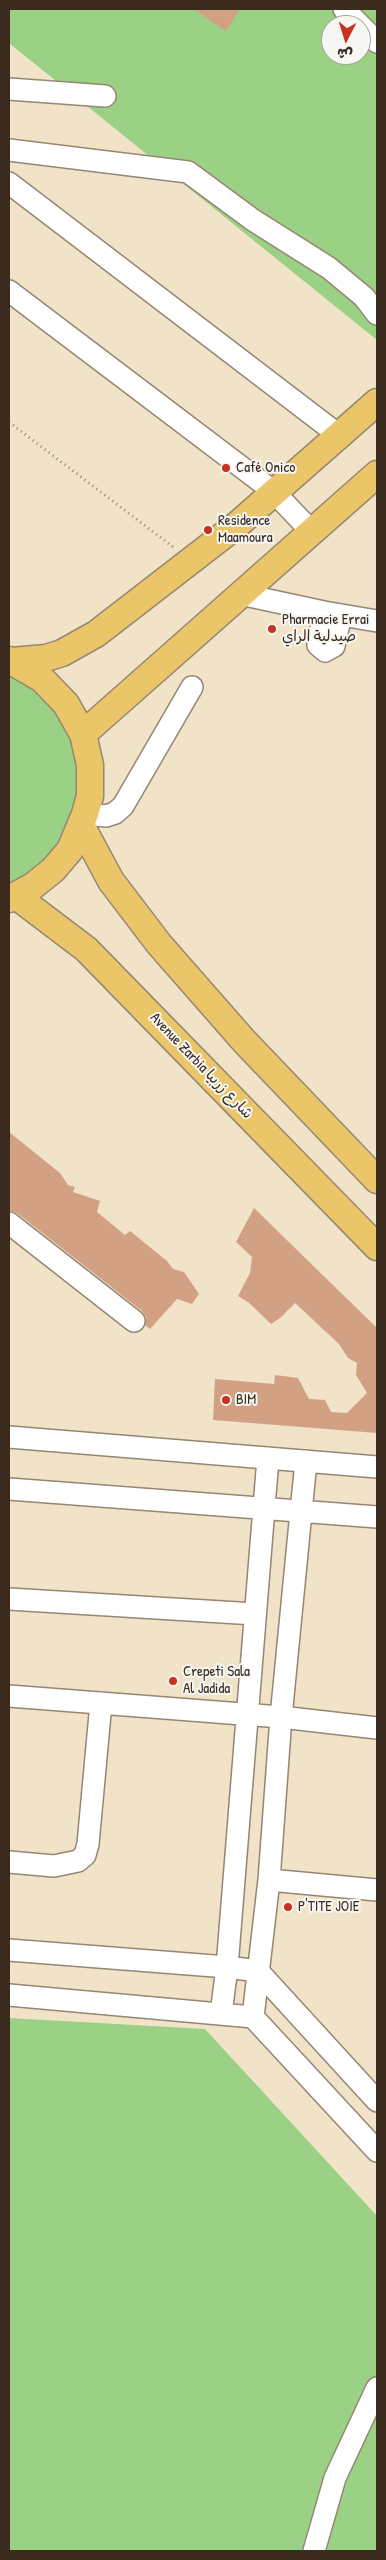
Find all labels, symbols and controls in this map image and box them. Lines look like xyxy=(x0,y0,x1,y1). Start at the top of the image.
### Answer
north arrow xyxy=(321,15,371,65)
text: ش xyxy=(336,44,353,65)
place label: Café Onico xyxy=(236,459,295,477)
marker: Café Onico xyxy=(220,462,232,474)
place label: Residence Maamoura xyxy=(218,512,273,547)
marker: Residence Maamoura xyxy=(202,524,214,536)
place label: Pharmacie Errai صيدلية الراي xyxy=(282,611,369,646)
marker: Pharmacie Errai صيدلية الراي xyxy=(266,623,278,635)
street label: Avenue Zarbia شارع زربيا xyxy=(146,1009,256,1123)
place label: BIM xyxy=(236,1391,256,1409)
marker: BIM xyxy=(220,1394,232,1406)
place label: Crepeti Sala Al Jadida xyxy=(183,1663,250,1698)
marker: Crepeti Sala Al Jadida xyxy=(167,1675,179,1687)
place label: P'TITE JOIE xyxy=(298,1898,359,1916)
marker: P'TITE JOIE xyxy=(282,1901,294,1913)

